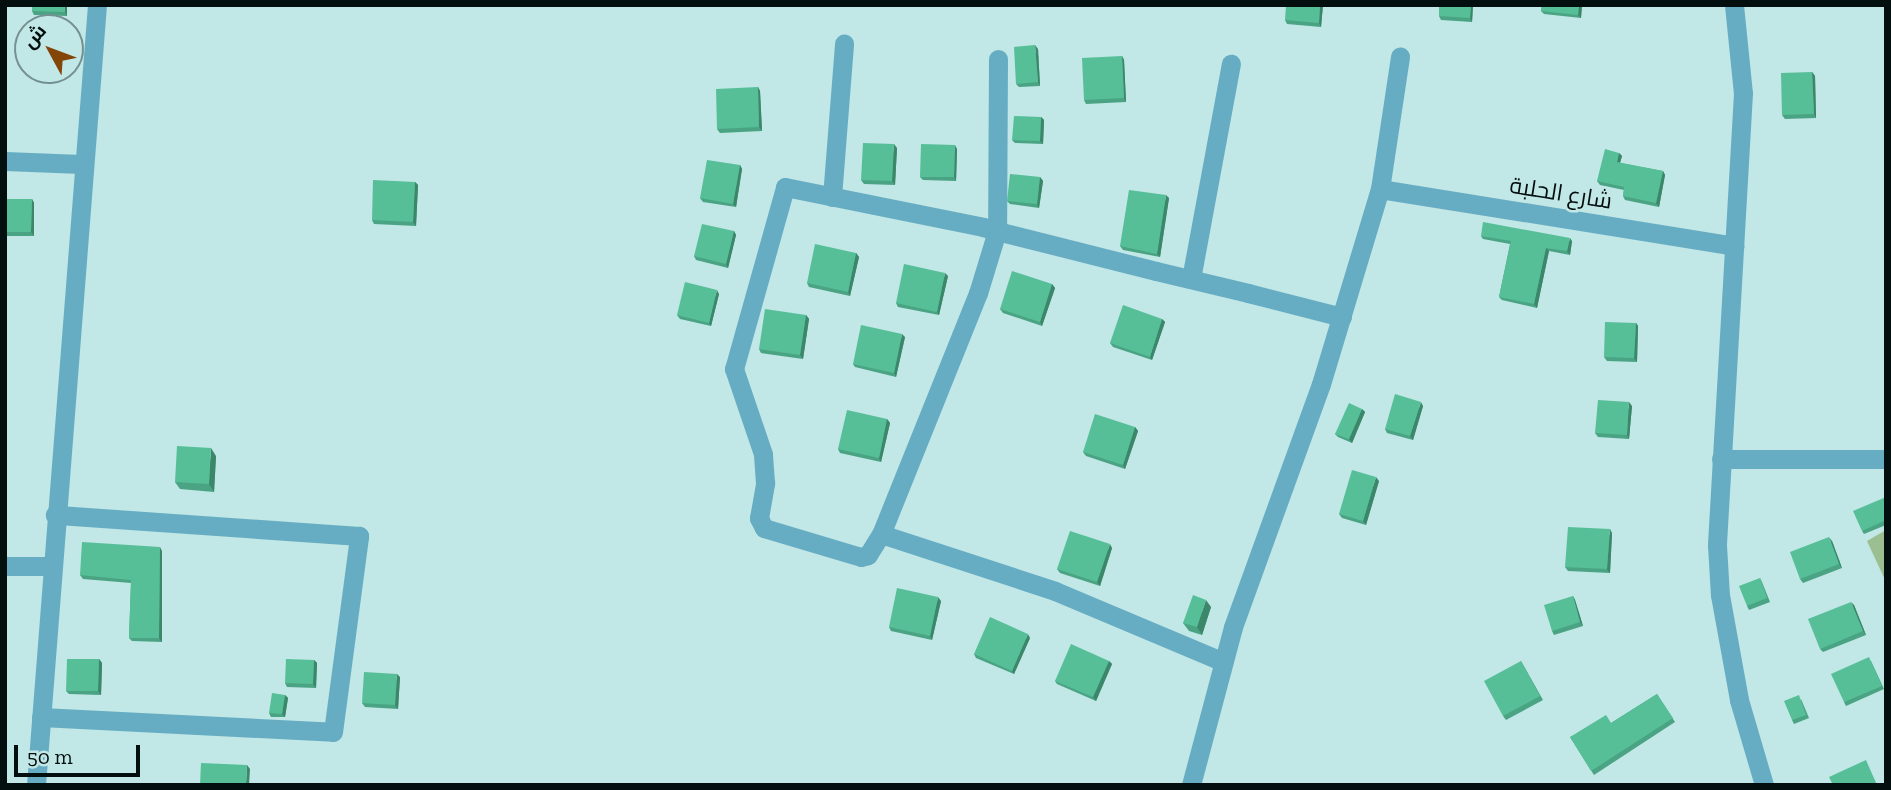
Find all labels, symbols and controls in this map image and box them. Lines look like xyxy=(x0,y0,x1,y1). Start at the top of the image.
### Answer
north arrow xyxy=(14,14,84,84)
text: ش xyxy=(18,19,51,53)
street label: شارع الحلبة xyxy=(1508,171,1614,215)
scale bar xyxy=(18,730,144,774)
text: 50 m xyxy=(27,744,73,769)

